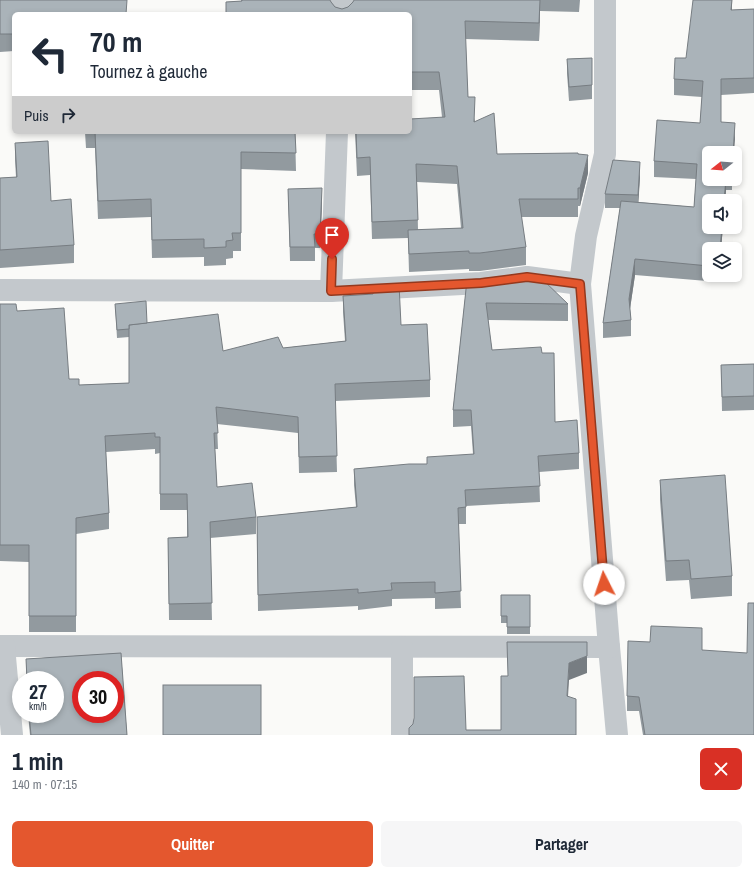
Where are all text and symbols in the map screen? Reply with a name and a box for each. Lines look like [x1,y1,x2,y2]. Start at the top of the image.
text: 70 m [90,23,142,61]
icon: left [24,28,76,80]
text: Tournez à gauche [90,59,207,84]
icon: right [57,104,79,126]
text: Puis [24,105,49,126]
north arrow [702,146,742,186]
map controls [702,146,742,282]
button: sound [702,194,742,234]
pin [315,218,349,259]
icon: arrive [321,224,343,246]
button: layers [702,242,742,282]
position arrow [583,563,625,605]
speed limit sign: 30 [72,671,124,723]
text: 27 [29,678,47,705]
text: km/h [29,700,47,713]
text: 1 min [12,745,63,777]
button: close [700,748,742,790]
text: 140 m · 07:15 [12,776,77,793]
button: Quitter [12,821,373,867]
button: Partager [381,821,742,867]

